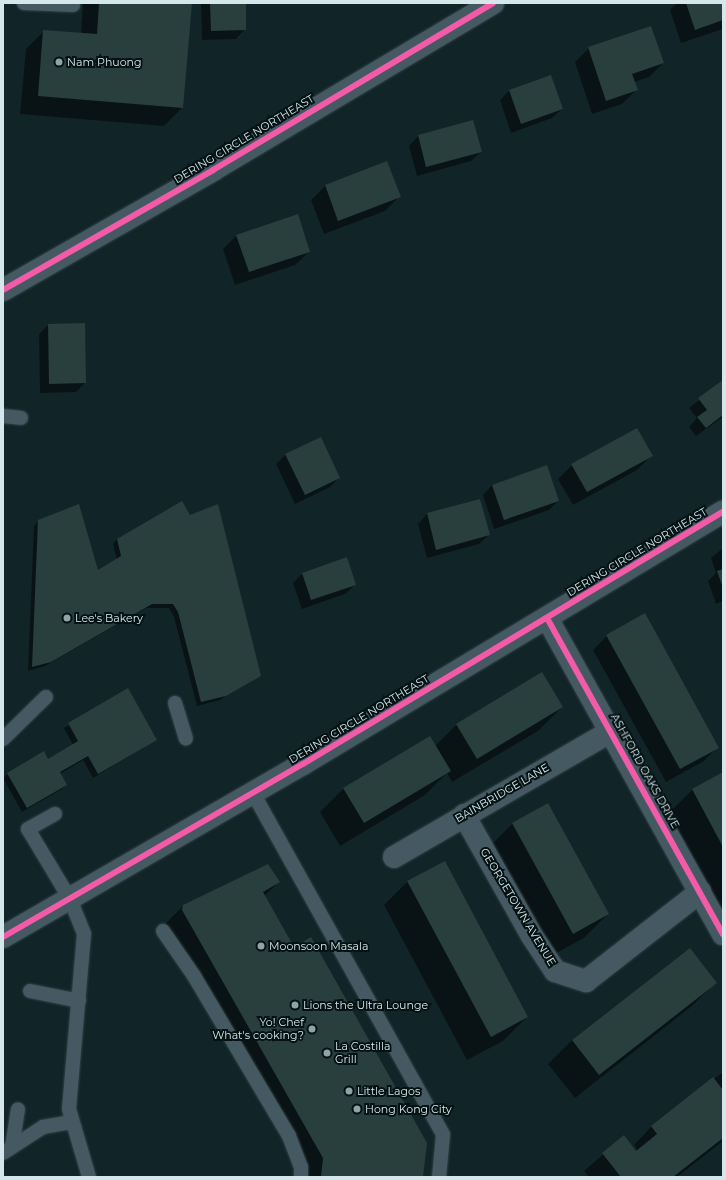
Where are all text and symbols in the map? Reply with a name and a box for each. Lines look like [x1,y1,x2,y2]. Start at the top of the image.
place label: Nam Phuong [67,55,142,69]
marker: Nam Phuong [54,57,64,67]
street label: DERING CIRCLE NORTHEAST [172,92,316,186]
street label: DERING CIRCLE NORTHEAST [565,505,709,599]
place label: Lee's Bakery [75,611,143,625]
marker: Lee's Bakery [62,613,72,623]
street label: DERING CIRCLE NORTHEAST [287,672,431,766]
street label: ASHFORD OAKS DRIVE [608,711,682,831]
street label: BAINBRIDGE LANE [453,761,551,825]
street label: GEORGETOWN AVENUE [477,846,559,968]
place label: Moonsoon Masala [269,939,369,953]
marker: Moonsoon Masala [256,941,266,951]
place label: Lions the Ultra Lounge [303,998,428,1012]
marker: Lions the Ultra Lounge [290,1000,300,1010]
place label: Yo! Chef What's cooking? [212,1016,304,1042]
marker: Yo! Chef What's cooking? [307,1024,317,1034]
place label: La Costilla Grill [335,1040,390,1066]
marker: La Costilla Grill [322,1048,332,1058]
place label: Little Lagos [357,1084,420,1098]
marker: Little Lagos [344,1086,354,1096]
place label: Hong Kong City [365,1102,452,1116]
marker: Hong Kong City [352,1104,362,1114]

